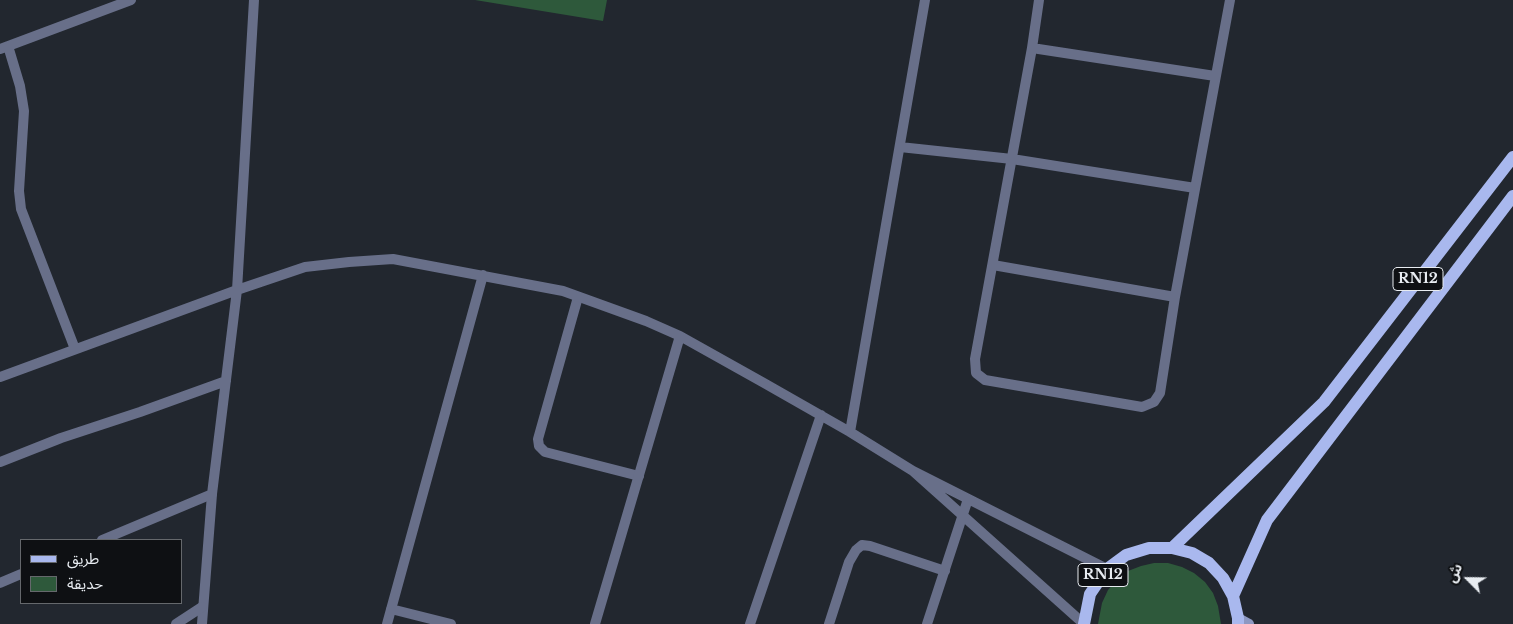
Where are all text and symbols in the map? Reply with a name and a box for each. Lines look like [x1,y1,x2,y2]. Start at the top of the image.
road number: RN12 [1393,268,1443,290]
legend [20,539,182,604]
text: طريق [67,549,99,568]
north arrow [1443,554,1493,604]
text: ش [1442,561,1466,585]
road number: RN12 [1078,564,1128,586]
text: حديقة [67,574,103,593]

